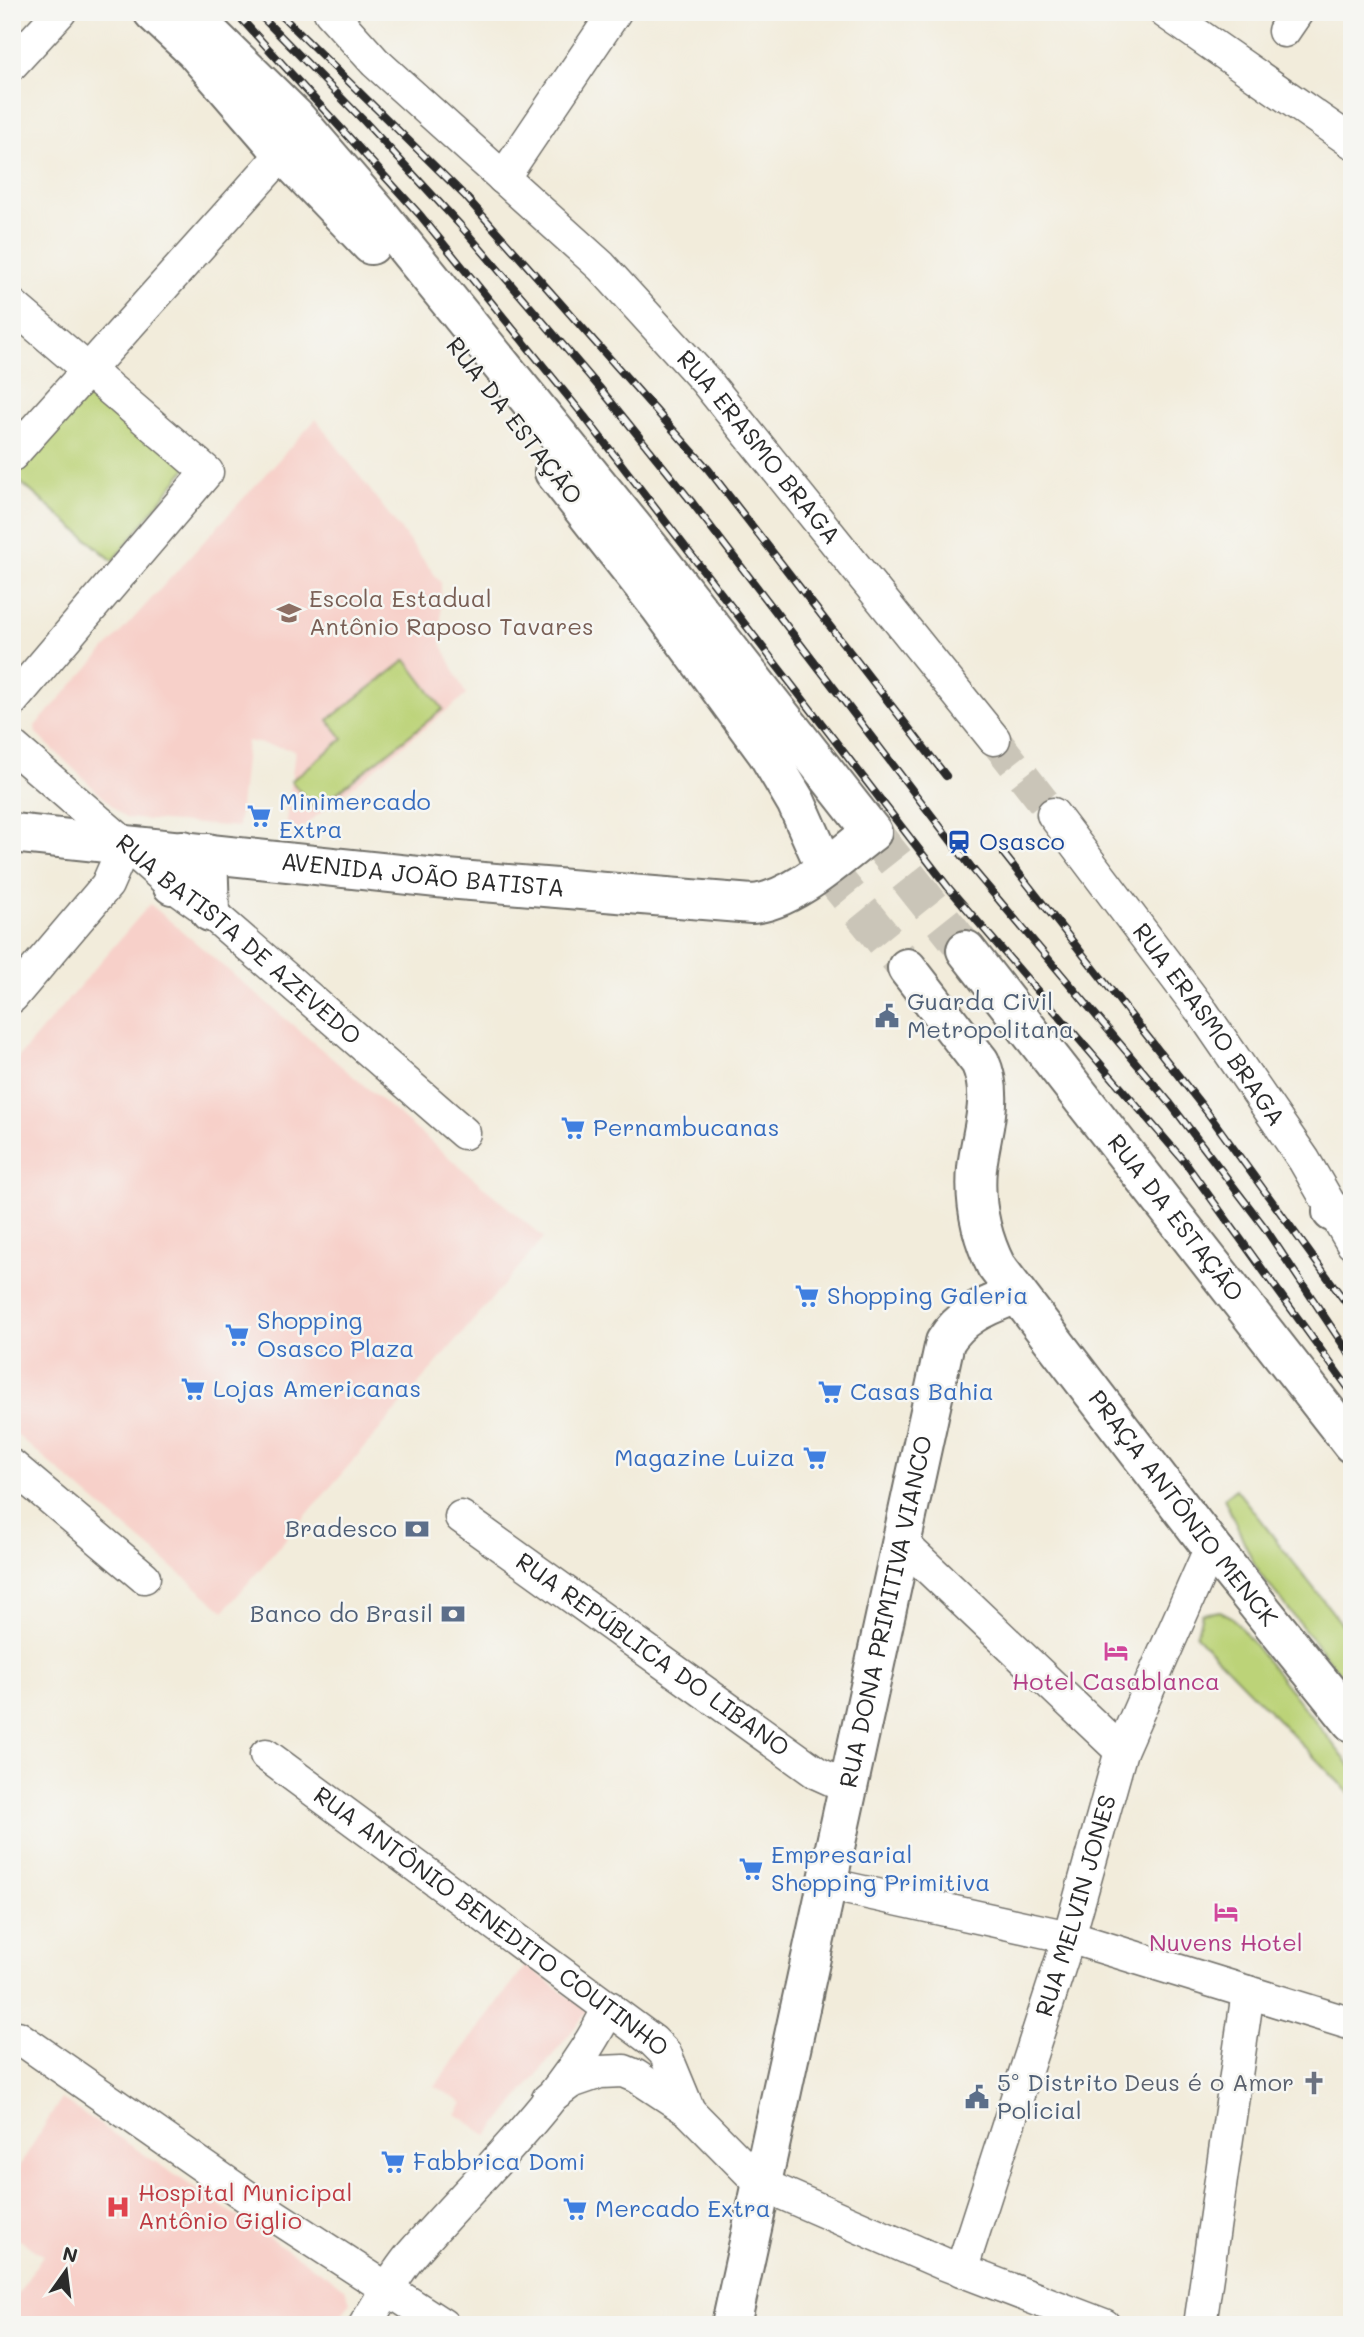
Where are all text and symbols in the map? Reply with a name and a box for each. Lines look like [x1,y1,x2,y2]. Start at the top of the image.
street label: RUA DA ESTAÇÃO [440,330,590,510]
street label: RUA ERASMO BRAGA [671,343,848,550]
place label: Escola Estadual Antônio Raposo Tavares [309,582,594,641]
school or university icon: Escola Estadual Antônio Raposo Tavares [275,599,303,627]
place label: Minimercado Extra [279,785,431,844]
supermarket icon: Minimercado Extra [245,802,273,830]
place label: Osasco [979,825,1065,856]
street label: RUA BATISTA DE AZEVEDO [110,826,368,1051]
station icon: Osasco [945,828,973,856]
street label: AVENIDA JOÃO BATISTA [280,845,566,903]
street label: RUA ERASMO BRAGA [1127,916,1293,1131]
place label: Guarda Civil Metropolitana [907,985,1074,1044]
public building icon: Guarda Civil Metropolitana [873,1002,901,1030]
place label: Pernambucanas [593,1111,779,1142]
supermarket icon: Pernambucanas [559,1114,587,1142]
street label: RUA DA ESTAÇÃO [1102,1127,1252,1307]
place label: Shopping Galeria [827,1279,1028,1310]
supermarket icon: Shopping Galeria [793,1282,821,1310]
place label: Shopping Osasco Plaza [257,1304,414,1363]
supermarket icon: Shopping Osasco Plaza [223,1321,251,1349]
place label: Lojas Americanas [213,1372,421,1403]
supermarket icon: Lojas Americanas [179,1375,207,1403]
place label: Casas Bahia [850,1375,994,1406]
supermarket icon: Casas Bahia [816,1378,844,1406]
street label: PRAÇA ANTÔNIO MENCK [1083,1383,1286,1632]
street label: RUA DONA PRIMITIVA VIANCO [831,1432,938,1791]
place label: Magazine Luiza [614,1441,795,1472]
supermarket icon: Magazine Luiza [801,1444,829,1472]
place label: Bradesco [285,1512,397,1543]
bank icon: Bradesco [403,1515,431,1543]
street label: RUA REPÚBLICA DO LIBANO [511,1545,796,1762]
place label: Banco do Brasil [250,1597,433,1628]
bank icon: Banco do Brasil [439,1600,467,1628]
hotel icon: Hotel Casablanca [1102,1637,1130,1665]
place label: Hotel Casablanca [1012,1665,1220,1696]
street label: RUA ANTÔNIO BENEDITO COUTINHO [308,1779,676,2062]
street label: RUA MELVIN JONES [1027,1791,1122,2020]
place label: Empresarial Shopping Primitiva [771,1838,990,1897]
supermarket icon: Empresarial Shopping Primitiva [737,1855,765,1883]
hotel icon: Nuvens Hotel [1212,1898,1240,1926]
place label: Nuvens Hotel [1149,1926,1303,1957]
place label: 5º Distrito Policial [997,2066,1117,2125]
place label: Deus é o Amor [1124,2066,1294,2097]
church icon: Deus é o Amor [1300,2069,1328,2097]
public building icon: 5º Distrito Policial [963,2083,991,2111]
place label: Fabbrica Domi [413,2145,585,2176]
supermarket icon: Fabbrica Domi [379,2148,407,2176]
place label: Hospital Municipal Antônio Giglio [138,2176,353,2235]
place label: Mercado Extra [595,2192,771,2223]
hospital icon: Hospital Municipal Antônio Giglio [104,2193,132,2221]
supermarket icon: Mercado Extra [561,2195,589,2223]
north arrow [32,2236,102,2306]
text: N [60,2240,80,2268]

